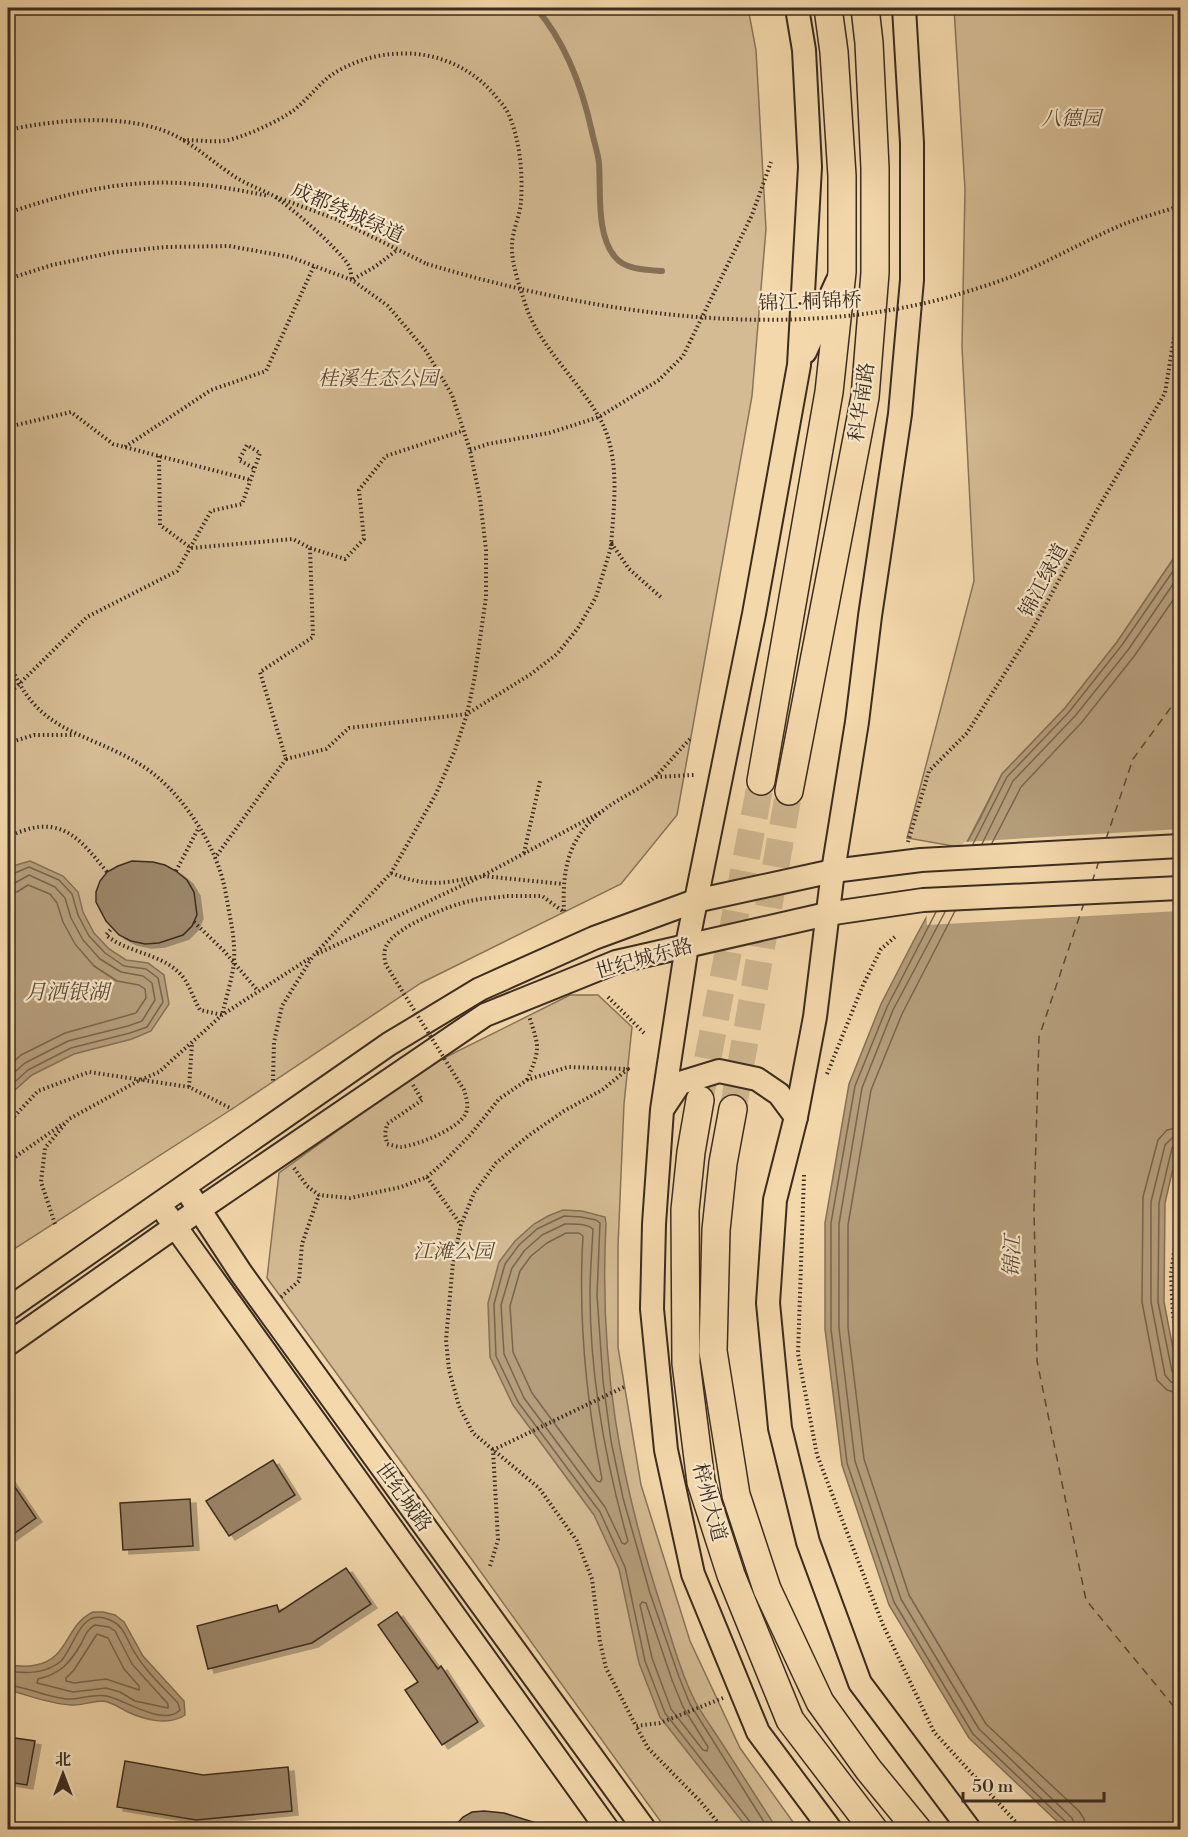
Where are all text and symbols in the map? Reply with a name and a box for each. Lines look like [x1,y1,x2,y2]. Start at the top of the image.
park label: 八德园 [1041,107,1104,132]
street label: 成都绕城绿道 [287,178,407,249]
street label: 锦江·桐锦桥 [758,288,862,317]
street label: 科华南路 [845,361,880,444]
park label: 桂溪生态公园 [318,367,441,392]
street label: 锦江绿道 [1015,540,1074,622]
street label: 世纪城东路 [593,934,696,985]
water label: 月洒银湖 [25,980,113,1006]
water label: 锦江 [999,1232,1027,1277]
park label: 江滩公园 [413,1240,496,1265]
street label: 世纪城路 [369,1458,436,1538]
street label: 梓州大道 [686,1461,731,1544]
north arrow [33,1744,93,1804]
text: 北 [55,1750,71,1770]
scale bar [963,1765,1104,1803]
text: 50 m [972,1775,1014,1798]

